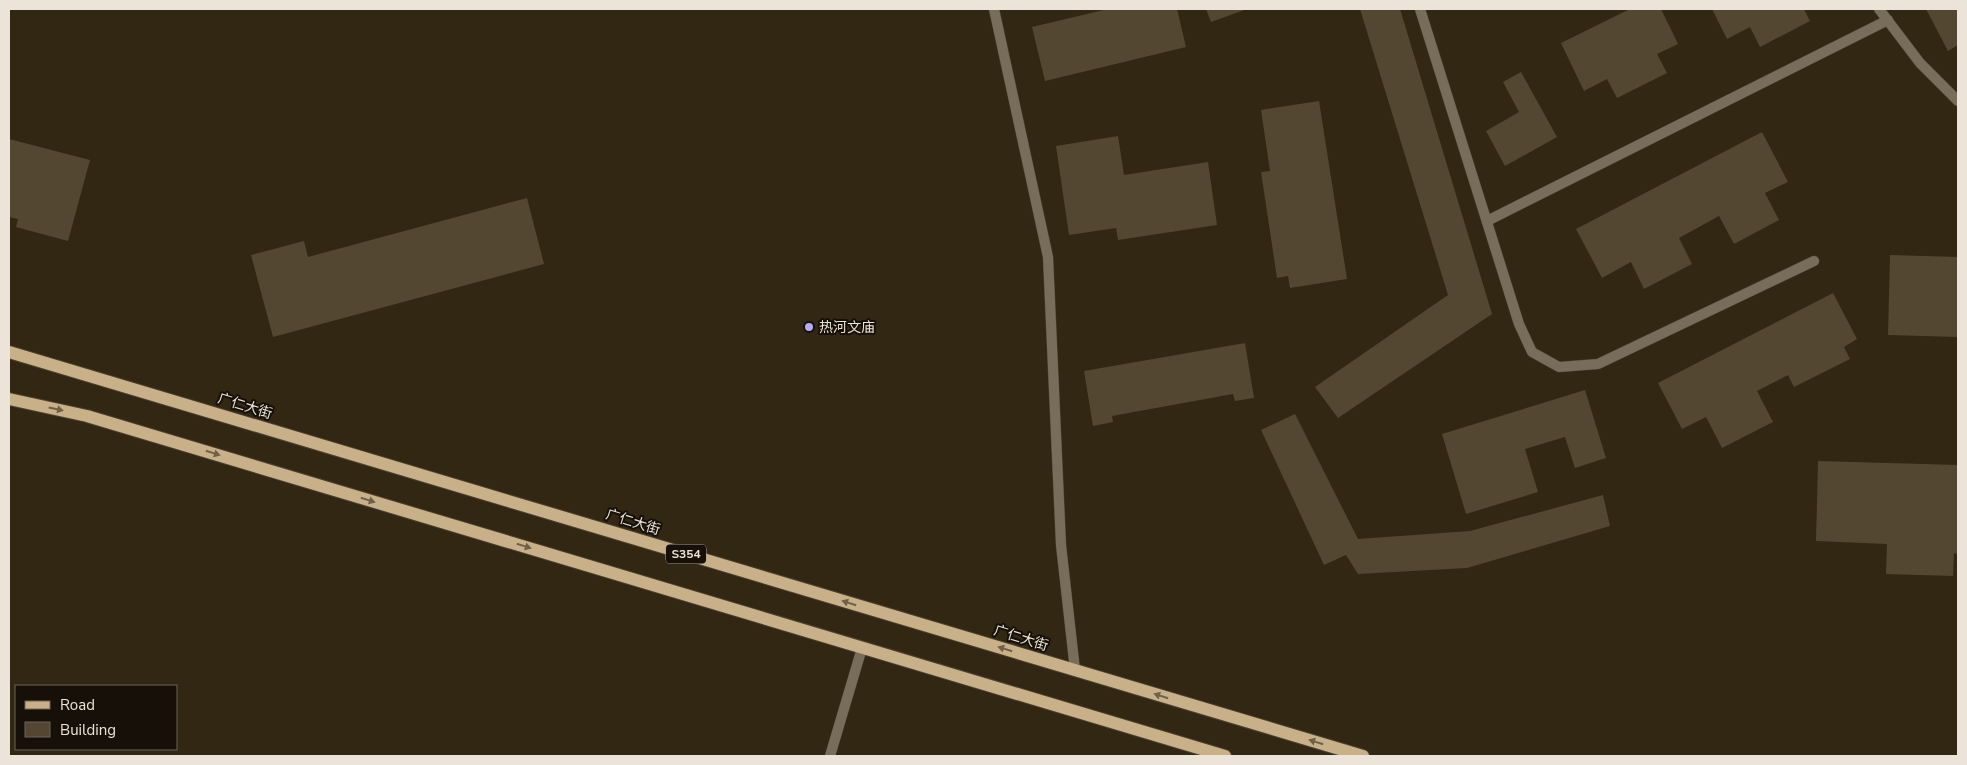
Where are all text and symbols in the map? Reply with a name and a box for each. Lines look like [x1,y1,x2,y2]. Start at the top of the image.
place label: 热河文庙 [819,318,875,337]
marker: 热河文庙 [803,321,815,333]
street label: 广仁大街 [215,389,275,423]
one-way arrow [49,405,64,413]
one-way arrow [205,450,220,458]
one-way arrow [361,496,376,504]
street label: 广仁大街 [603,505,663,539]
one-way arrow [517,543,532,551]
road number: S354 [666,544,706,564]
one-way arrow [842,598,857,606]
street label: 广仁大街 [991,621,1051,655]
one-way arrow [997,645,1012,653]
legend [15,685,178,750]
one-way arrow [1153,691,1168,699]
text: Road [60,695,95,715]
text: Building [60,720,116,740]
one-way arrow [1309,738,1324,746]

